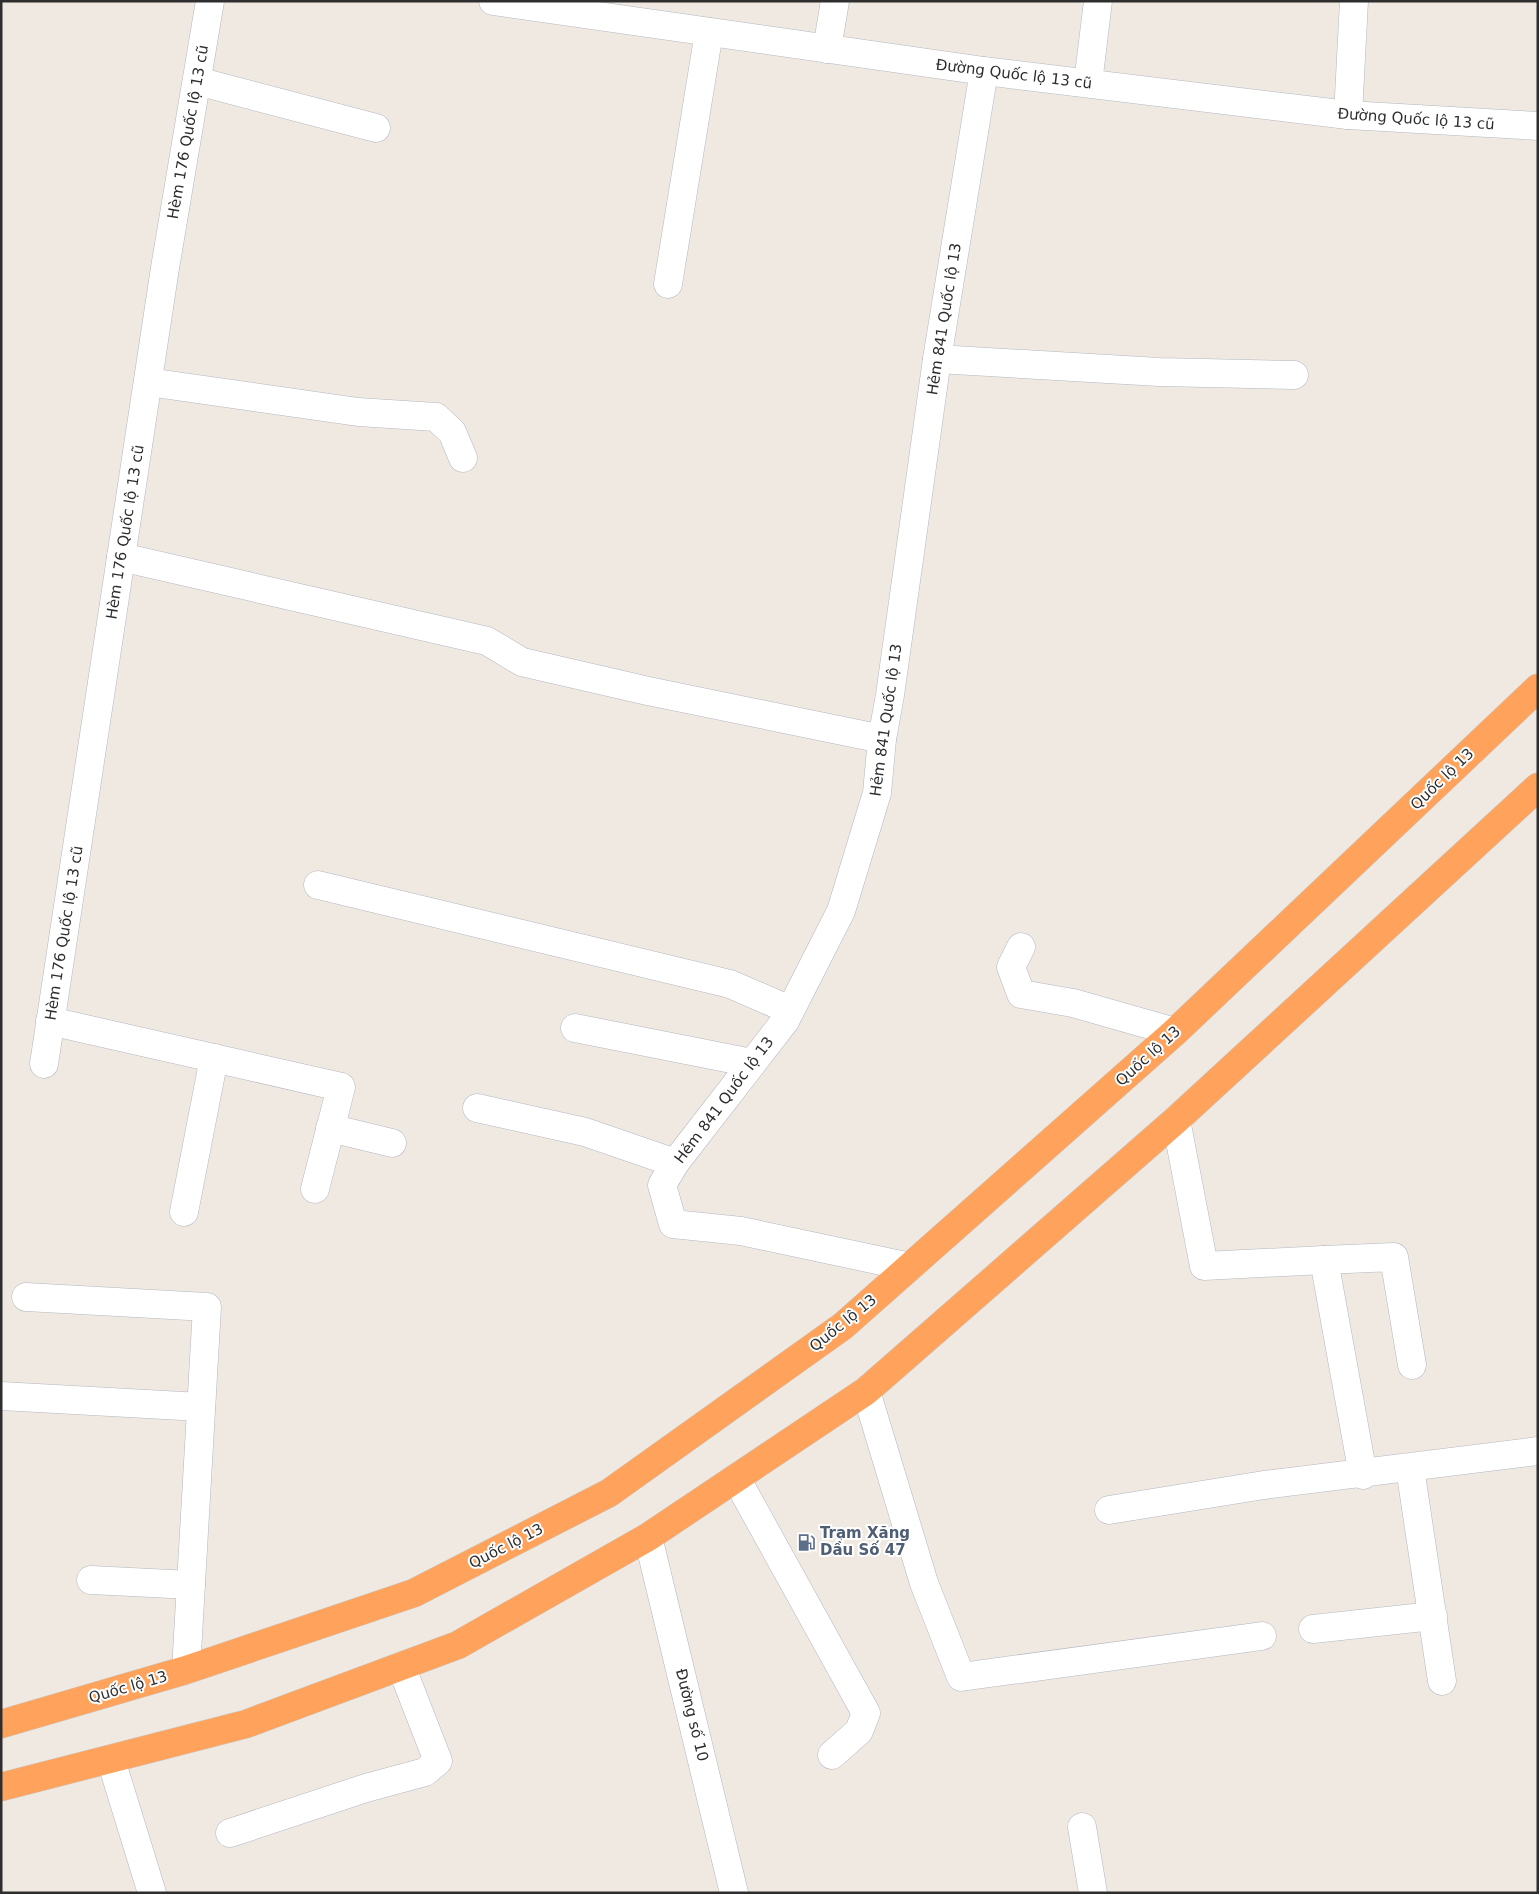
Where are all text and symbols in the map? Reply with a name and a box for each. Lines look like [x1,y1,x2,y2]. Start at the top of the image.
street label: Hèm 176 Quốc lộ 13 cũ [164,44,212,220]
street label: Đường Quốc lộ 13 cũ [935,55,1093,93]
street label: Đường Quốc lộ 13 cũ [1337,105,1495,133]
street label: Hẻm 841 Quốc lộ 13 [923,242,965,396]
street label: Hèm 176 Quốc lộ 13 cũ [102,443,148,621]
street label: Hẻm 841 Quốc lộ 13 [866,642,906,798]
street label: Quốc lộ 13 [1407,744,1477,814]
street label: Hèm 176 Quốc lộ 13 cũ [41,844,87,1022]
street label: Quốc lộ 13 [1112,1022,1184,1090]
street label: Hẻm 841 Quốc lộ 13 [670,1033,778,1167]
street label: Quốc lộ 13 [806,1291,880,1355]
street label: Quốc lộ 13 [466,1520,546,1572]
place label: Trạm Xăng Dầu Số 47 [820,1524,910,1559]
fuel station icon: Trạm Xăng Dầu Số 47 [796,1532,816,1552]
street label: Quốc lộ 13 [87,1667,169,1707]
street label: Đường số 10 [672,1667,712,1763]

